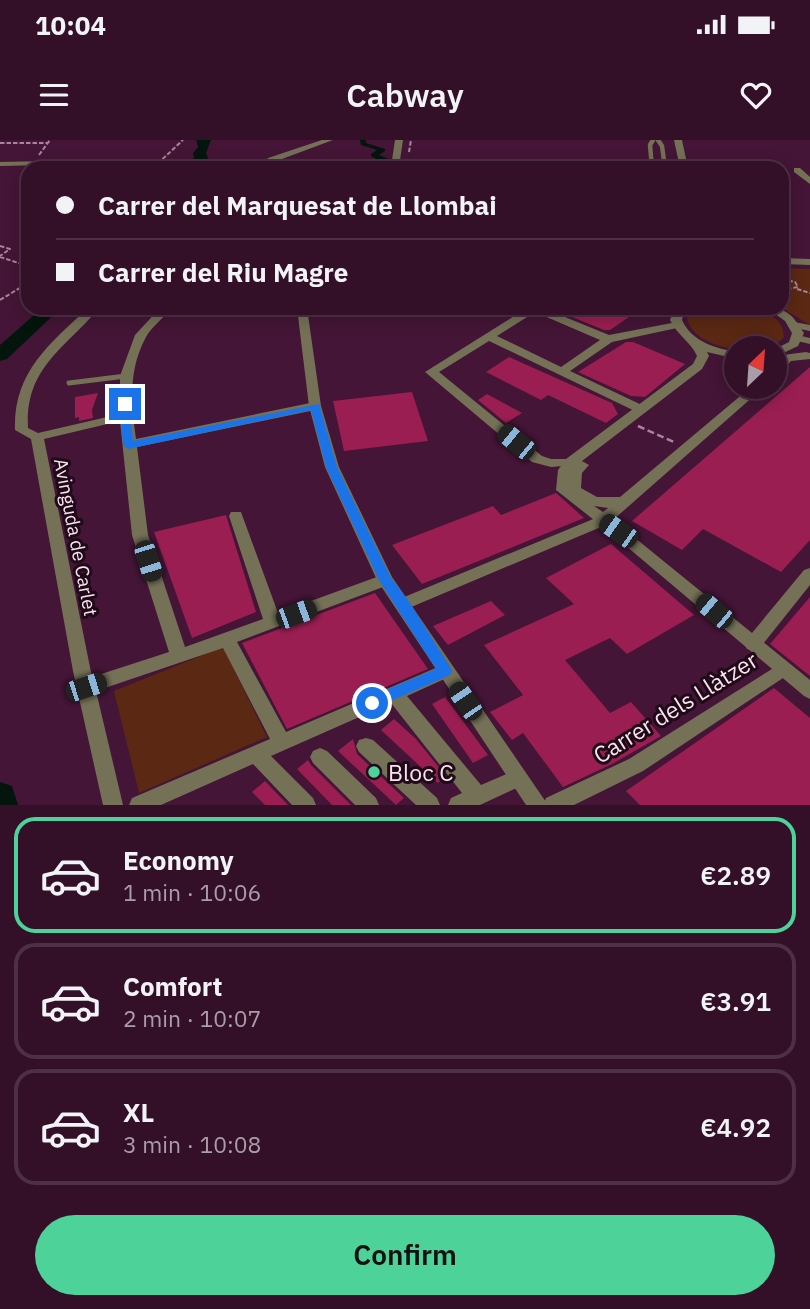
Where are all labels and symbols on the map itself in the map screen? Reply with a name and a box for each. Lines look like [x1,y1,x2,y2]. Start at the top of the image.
north arrow [724,336,788,399]
route end [109,388,141,420]
car [494,421,539,463]
street label: Avinguda de Carlet [49,456,103,618]
car [595,510,642,552]
car [132,538,165,584]
car [692,589,737,633]
car [273,597,320,631]
street label: Carrer dels Llàtzer [587,644,763,770]
car [63,671,110,703]
car [445,678,486,724]
route start [356,687,388,719]
place label: Bloc C [388,757,453,787]
marker: Bloc C [366,764,382,780]

